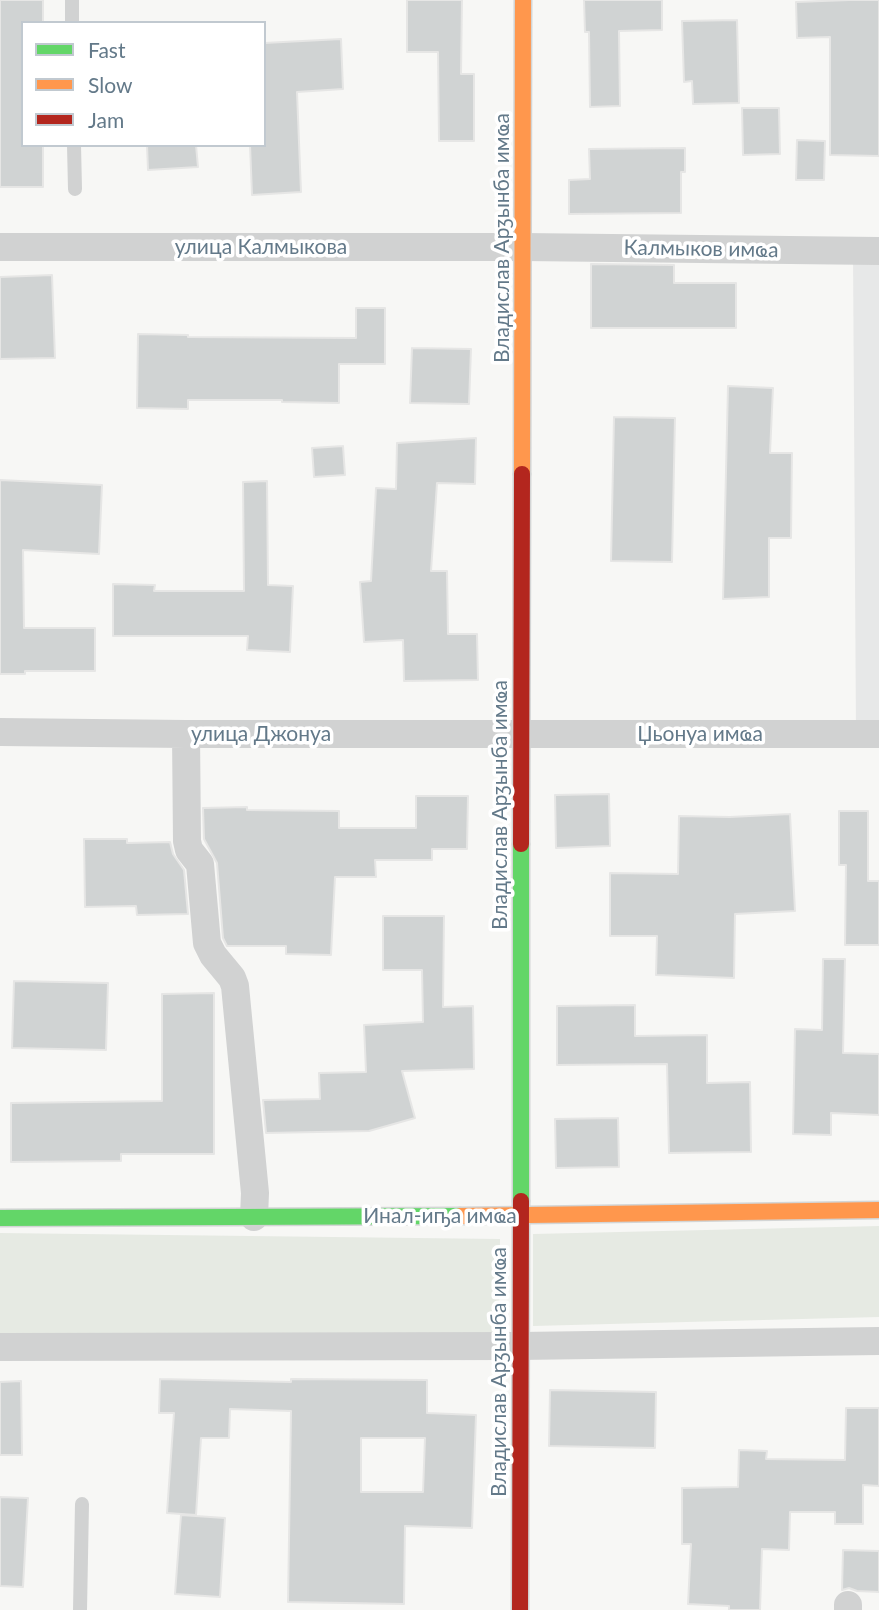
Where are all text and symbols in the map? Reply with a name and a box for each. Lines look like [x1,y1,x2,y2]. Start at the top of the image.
legend [21,21,266,147]
text: Fast [88,37,125,62]
text: Slow [88,72,132,97]
text: Jam [88,107,124,132]
street label: Владислав Арӡынба имҩа [489,113,515,363]
street label: улица Калмыкова [175,234,347,260]
street label: Калмыков имҩа [623,235,779,263]
street label: Владислав Арӡынба имҩа [487,680,513,930]
street label: улица Джонуа [191,721,331,747]
street label: Џьонуа имҩа [637,721,763,747]
street label: Инал-иҧа имҩа [363,1203,517,1229]
street label: Владислав Арӡынба имҩа [486,1247,512,1497]

